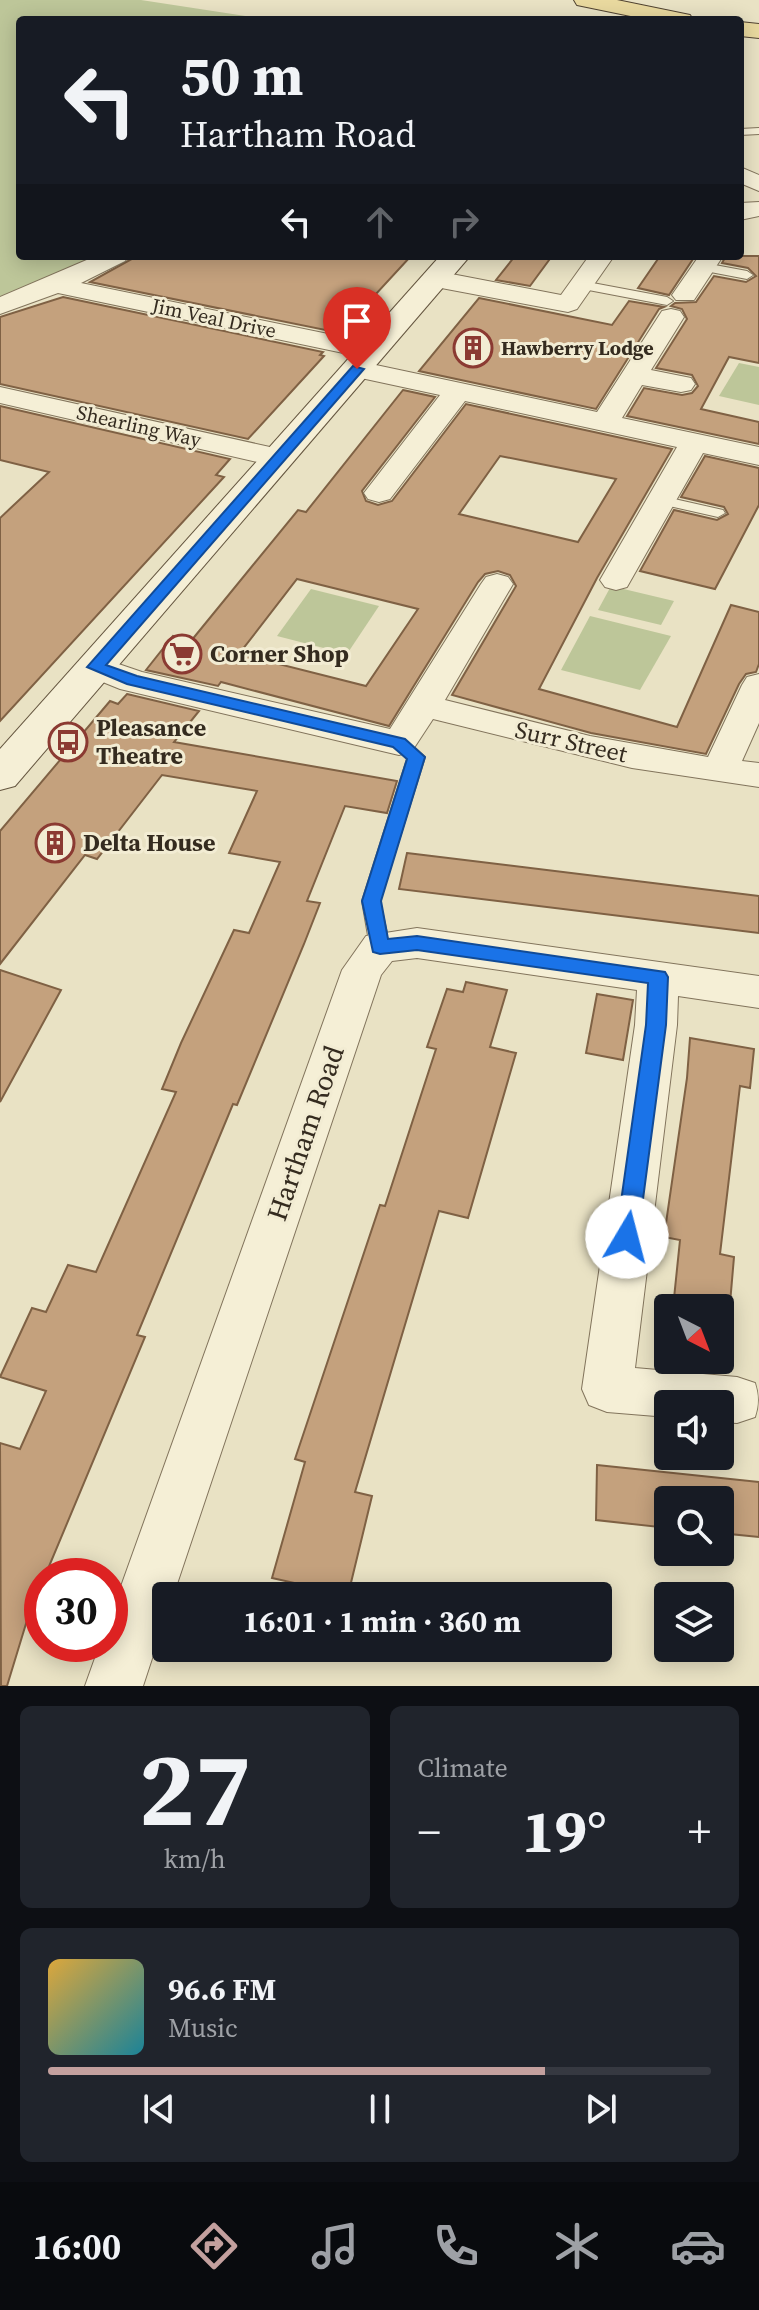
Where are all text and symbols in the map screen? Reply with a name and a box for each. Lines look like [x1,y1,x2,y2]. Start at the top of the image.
text: 50 m [180,37,303,114]
icon: left [48,48,152,152]
text: Hartham Road [180,110,416,159]
icon: left [274,200,318,244]
icon: ahead [358,200,402,244]
icon: right [442,200,486,244]
pin [323,287,391,369]
street label: Jim Veal Drive [148,291,279,345]
icon: arrive [335,299,379,343]
building icon: Hawberry Lodge [452,327,494,369]
place label: Hawberry Lodge [501,334,654,362]
street label: Shearling Way [74,398,205,454]
supermarket icon: Corner Shop [161,633,203,675]
place label: Corner Shop [210,637,349,670]
place label: Pleasance Theatre [96,711,206,772]
street label: Surr Street [512,713,631,770]
bus stop icon: Pleasance Theatre [47,721,89,763]
building icon: Delta House [34,822,76,864]
place label: Delta House [83,826,216,859]
street label: Hartham Road [257,1040,353,1226]
position arrow [585,1195,669,1279]
north arrow [654,1294,734,1374]
map controls [654,1294,734,1662]
button: sound [654,1390,734,1470]
button: search [654,1486,734,1566]
speed limit sign: 30 [24,1558,128,1662]
button: layers [654,1582,734,1662]
text: 16:01 · 1 min · 360 m [243,1601,521,1642]
text: 27 [138,1717,251,1860]
text: Climate [418,1750,508,1786]
text: 19° [522,1790,607,1872]
text: − [418,1801,441,1862]
text: + [688,1801,711,1862]
text: km/h [164,1841,226,1877]
text: 96.6 FM [168,1969,276,2010]
text: Music [168,2010,238,2046]
icon: previous [137,2087,181,2131]
icon: pause [358,2087,402,2131]
icon: next [579,2087,623,2131]
icon: directions [186,2218,242,2274]
icon: music [307,2218,363,2274]
icon: phone [428,2218,484,2274]
icon: climate [549,2218,605,2274]
icon: car [670,2218,726,2274]
text: 16:00 [33,2222,121,2271]

